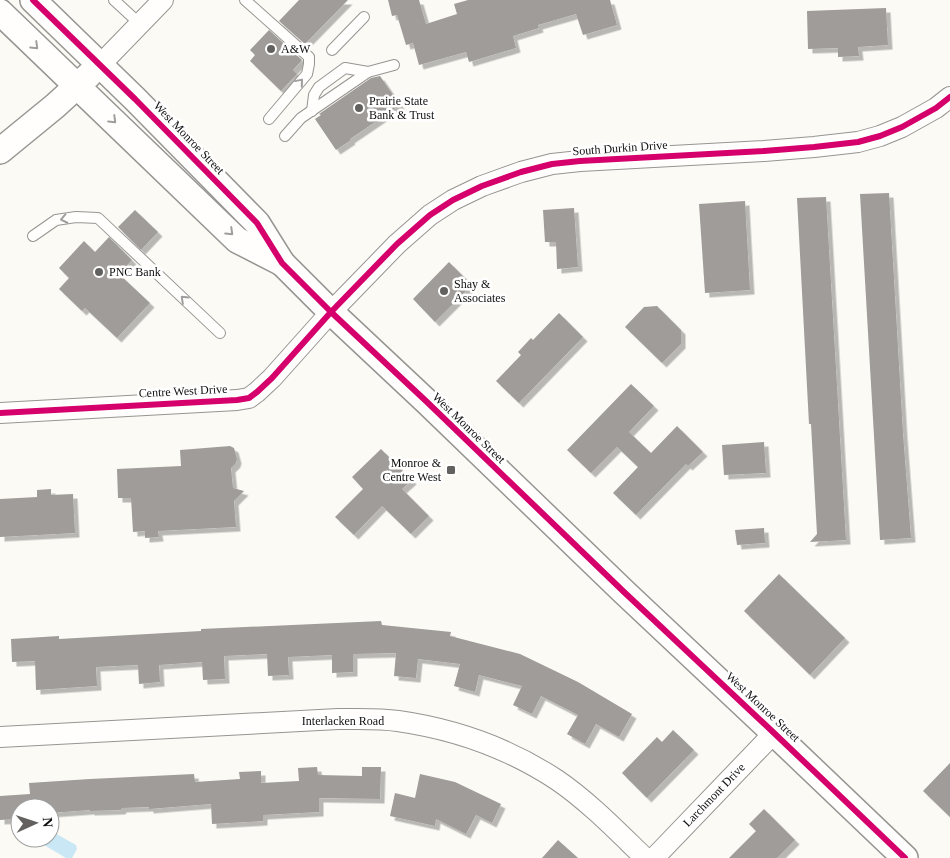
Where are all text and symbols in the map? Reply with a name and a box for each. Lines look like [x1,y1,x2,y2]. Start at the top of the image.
one-way arrow [30,40,39,49]
place label: A&W [281,42,311,56]
marker: A&W [265,43,277,55]
one-way arrow [295,79,303,88]
place label: Prairie State Bank & Trust [369,94,435,122]
street label: West Monroe Street [151,99,228,178]
marker: Prairie State Bank & Trust [353,102,365,114]
one-way arrow [107,114,116,123]
street label: South Durkin Drive [572,138,668,158]
one-way arrow [59,214,68,224]
one-way arrow [224,226,233,235]
place label: PNC Bank [109,265,161,279]
marker: PNC Bank [93,266,105,278]
place label: Shay & Associates [454,277,506,305]
marker: Shay & Associates [438,285,450,297]
one-way arrow [181,296,190,305]
street label: Centre West Drive [138,382,228,400]
street label: West Monroe Street [430,390,509,467]
place label: Monroe & Centre West [383,456,442,484]
marker: Monroe & Centre West [445,464,457,476]
street label: West Monroe Street [723,669,803,745]
street label: Interlacken Road [302,714,384,728]
street label: Larchmont Drive [680,760,748,830]
north arrow [10,798,60,848]
text: N [40,817,55,828]

